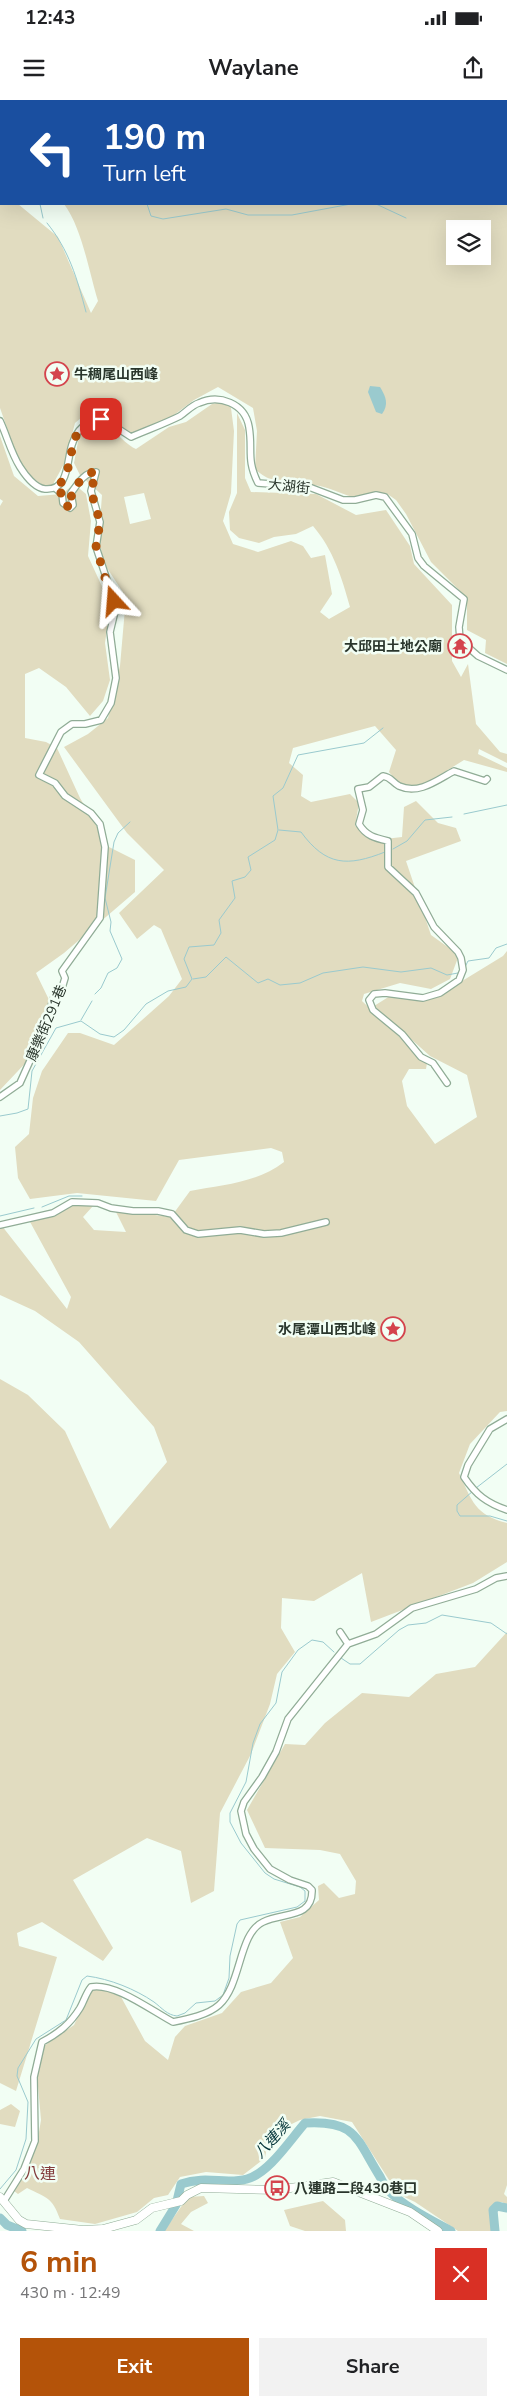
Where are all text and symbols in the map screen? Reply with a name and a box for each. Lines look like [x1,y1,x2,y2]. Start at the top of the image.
text: 12:43 [25,5,75,31]
text: Waylane [208,53,299,83]
icon: menu [20,54,48,82]
icon: share [459,54,487,82]
text: 190 m [103,114,206,161]
icon: left [20,120,85,185]
text: Turn left [103,159,186,189]
map controls [446,220,491,265]
button: layers [446,220,491,265]
place icon: 牛稠尾山西峰 [44,361,70,387]
place label: 牛稠尾山西峰 [74,365,158,384]
pin [80,398,122,440]
icon: arrive [87,405,115,433]
street label: 大湖街 [267,475,311,498]
position arrow [87,574,139,626]
temple icon: 大邱田土地公廟 [447,633,473,659]
place label: 大邱田土地公廟 [344,637,442,656]
street label: 康樂街291巷 [22,982,71,1064]
place icon: 水尾潭山西北峰 [380,1316,406,1342]
place label: 水尾潭山西北峰 [278,1320,376,1339]
water label: 八連溪 [250,2114,296,2162]
district label: 八連 [24,2163,56,2185]
bus stop icon: 八連路二段430巷口 [264,2175,290,2201]
place label: 八連路二段430巷口 [294,2179,417,2198]
text: 6 min [20,2242,98,2283]
button: close [435,2248,487,2300]
text: 430 m · 12:49 [20,2282,121,2304]
button: Exit [20,2338,249,2396]
button: Share [259,2338,487,2396]

